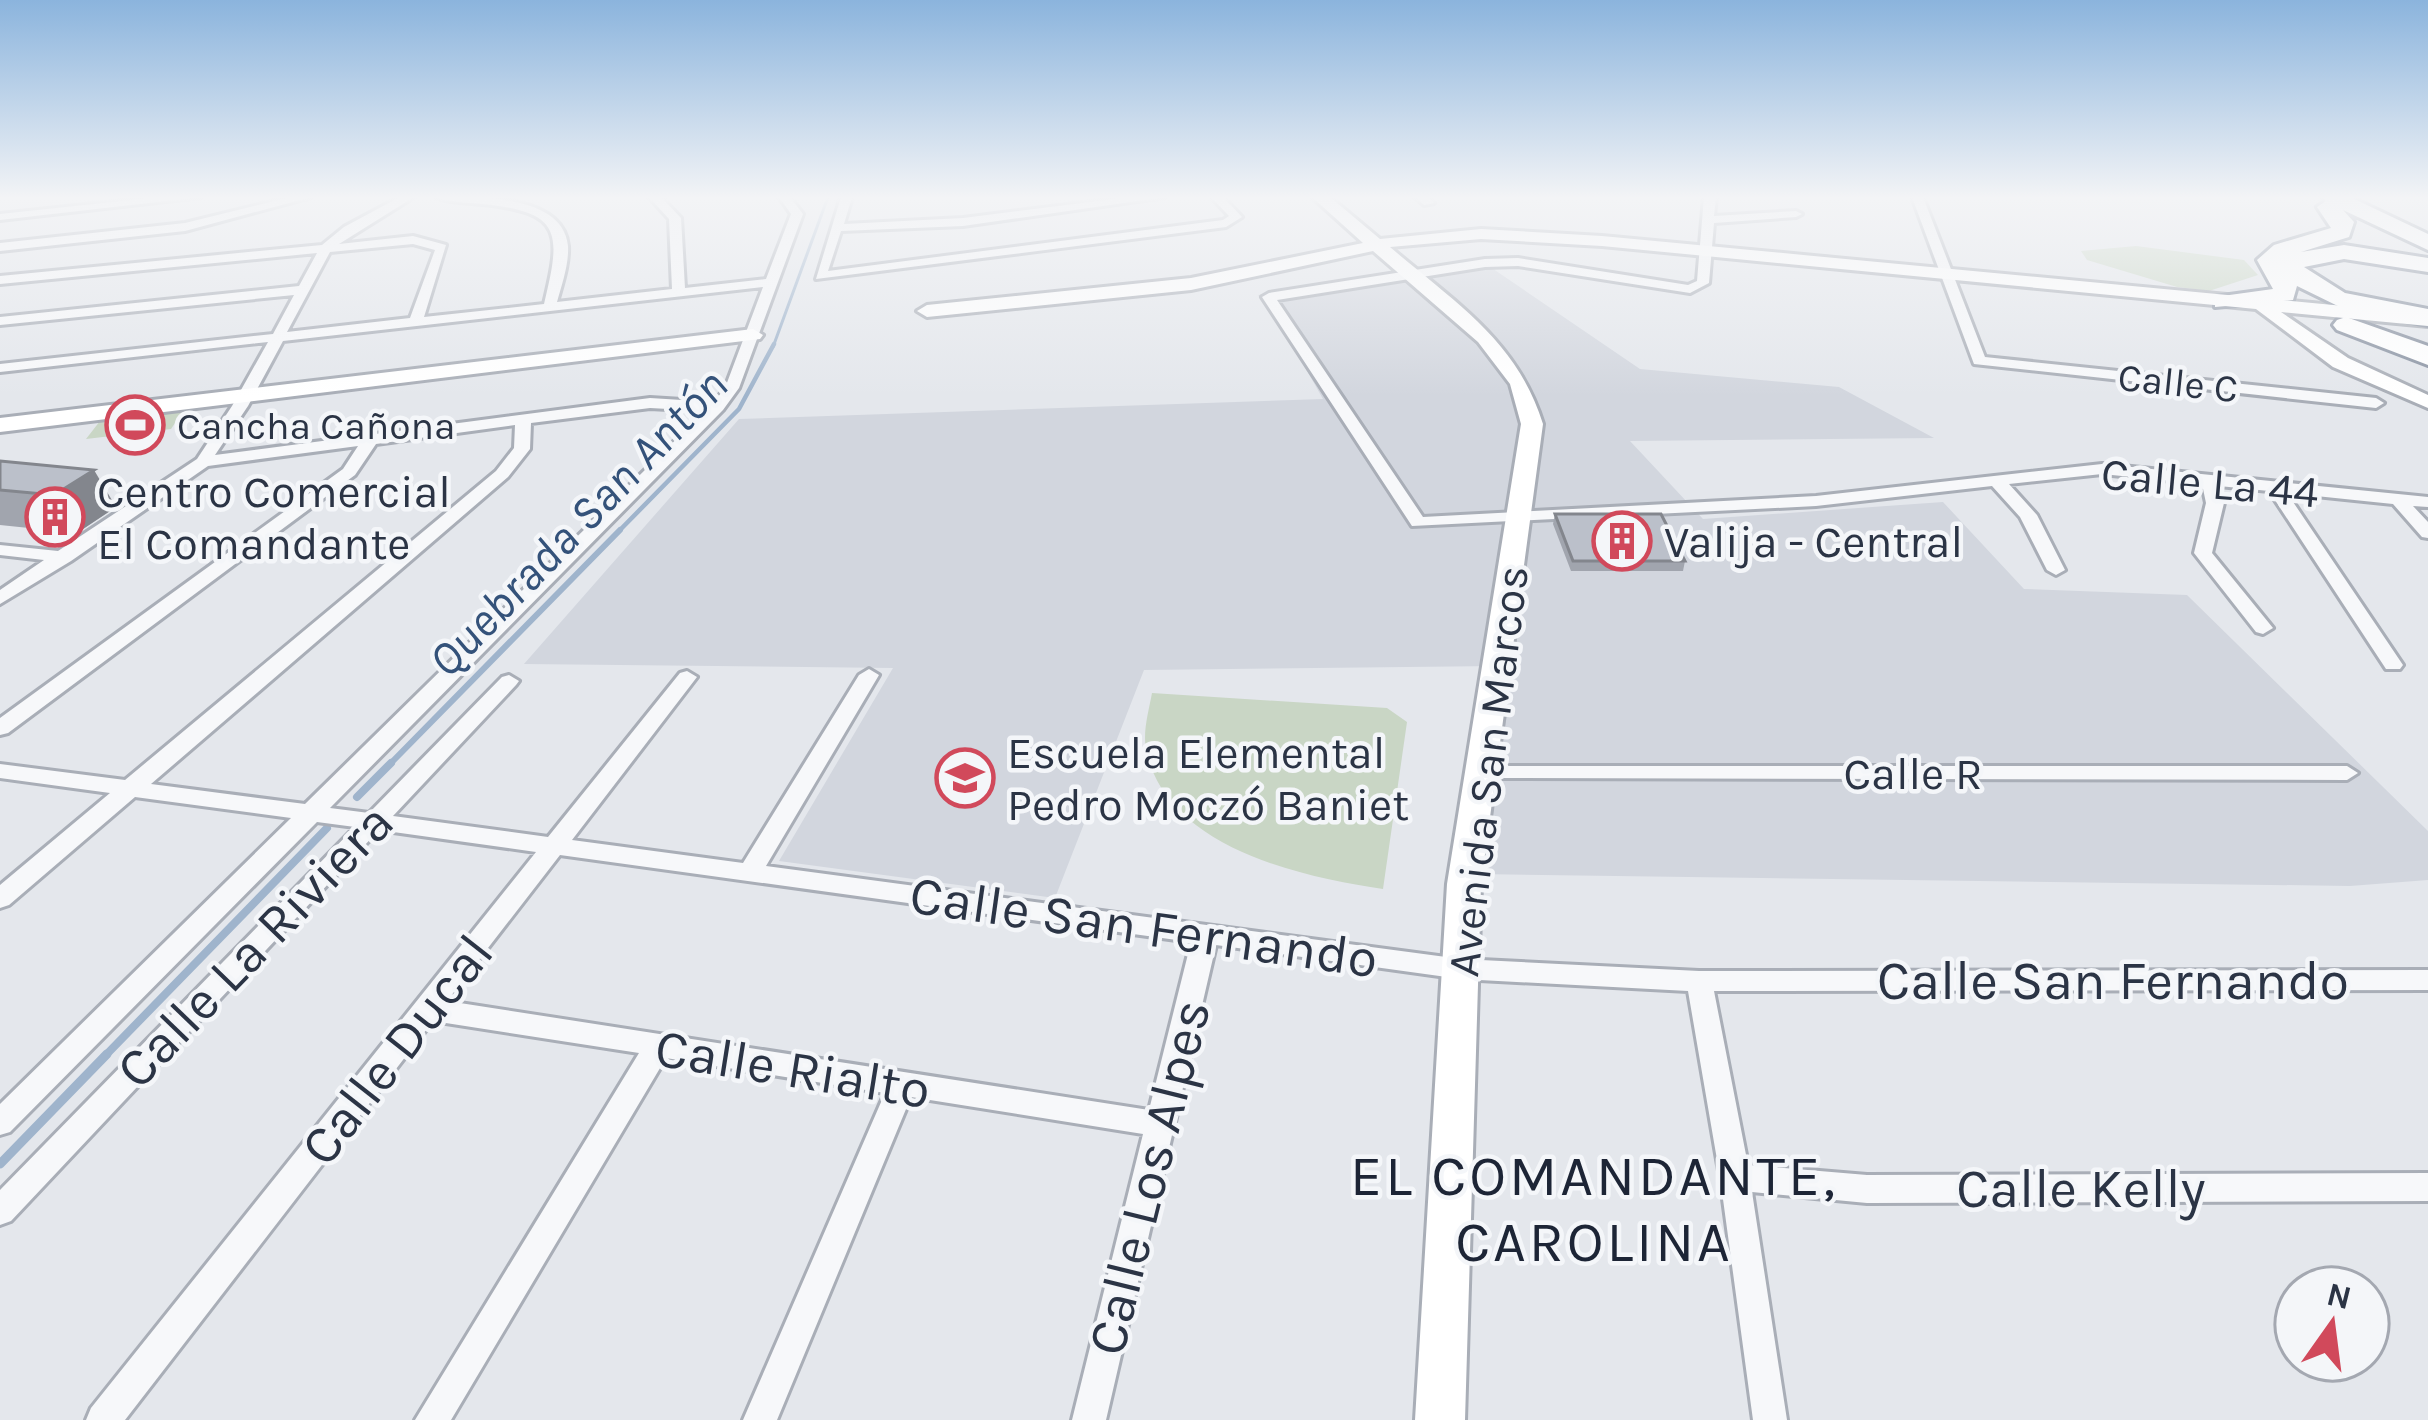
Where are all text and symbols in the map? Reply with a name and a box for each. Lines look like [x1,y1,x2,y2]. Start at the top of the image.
street label: Calle C [2116,354,2240,412]
water label: Quebrada San Antón [417,357,739,688]
sports icon: Cancha Cañona [104,394,166,456]
place label: Cancha Cañona [177,403,456,449]
street label: Calle La 44 [2099,448,2321,518]
place label: Centro Comercial El Comandante [97,466,451,570]
building icon: Centro Comercial El Comandante [24,486,86,548]
building icon: Valija - Central [1591,510,1653,572]
place label: Valija - Central [1664,516,1963,569]
street label: Avenida San Marcos [1437,563,1539,980]
place label: Escuela Elemental Pedro Moczó Baniet [1007,727,1409,831]
school or university icon: Escuela Elemental Pedro Moczó Baniet [934,747,996,809]
street label: Calle R [1844,748,1982,800]
street label: Calle La Riviera [103,790,407,1101]
street label: Calle San Fernando [906,862,1382,992]
street label: Calle Ducal [287,922,507,1178]
street label: Calle San Fernando [1877,949,2349,1013]
street label: Calle Los Alpes [1074,993,1224,1361]
street label: Calle Rialto [651,1016,935,1122]
district label: EL COMANDANTE, CAROLINA [1350,1143,1838,1275]
street label: Calle Kelly [1956,1157,2206,1221]
north arrow [2272,1264,2392,1384]
text: N [2323,1275,2355,1317]

